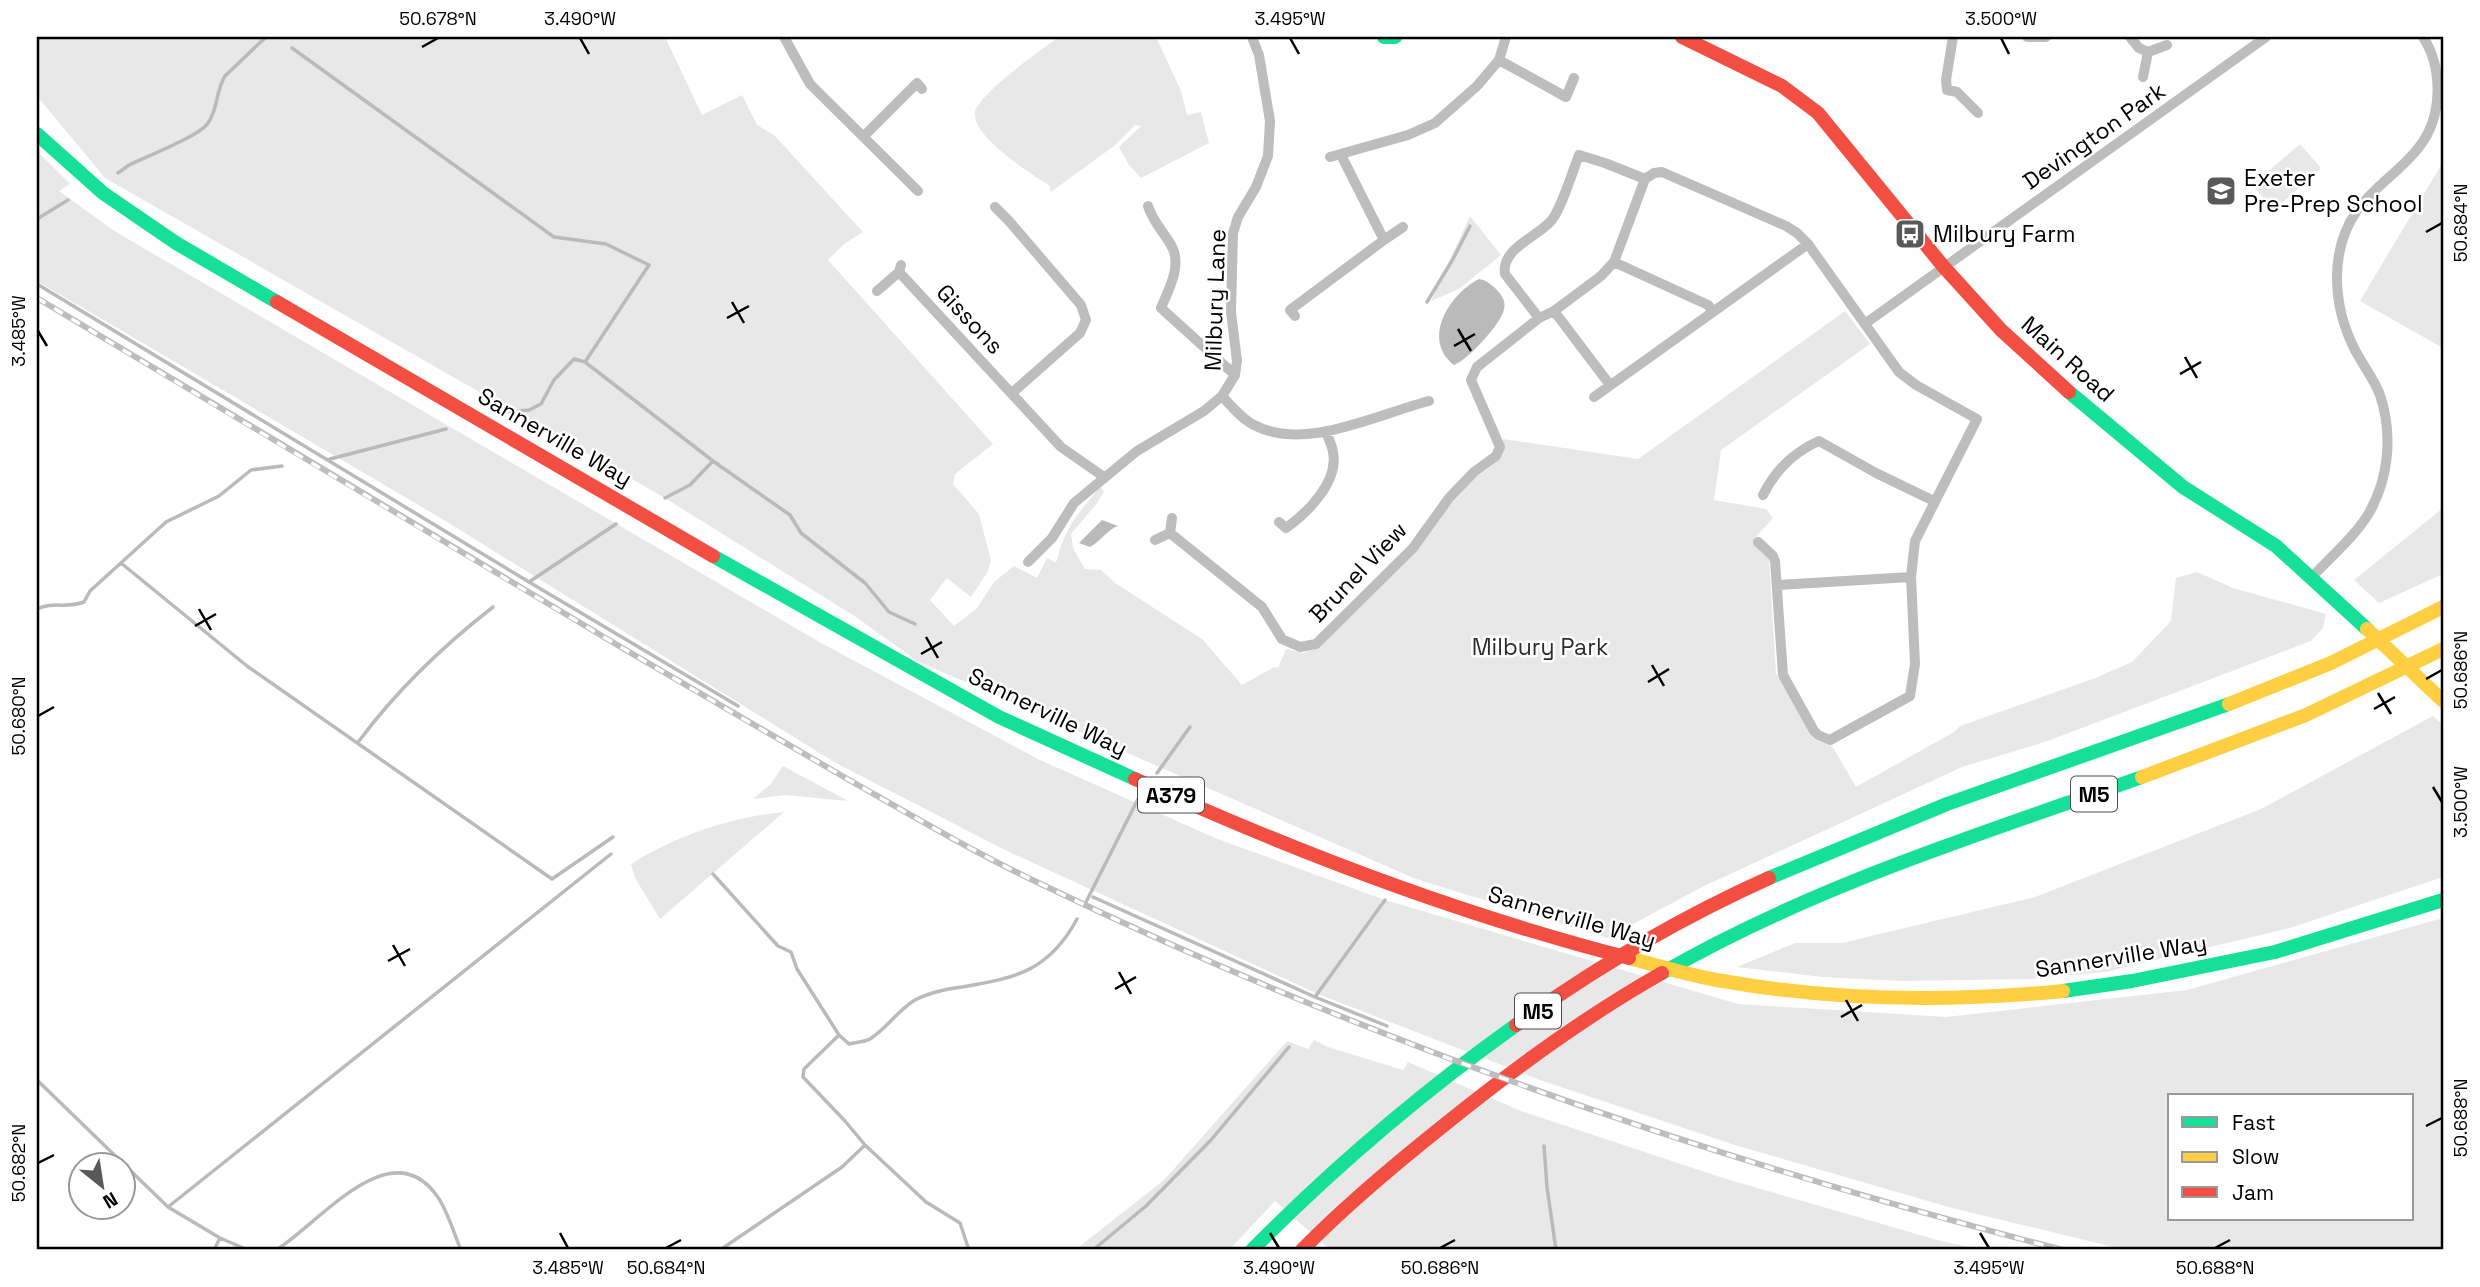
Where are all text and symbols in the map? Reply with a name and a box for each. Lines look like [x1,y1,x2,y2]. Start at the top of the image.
text: 50.678°N [399,7,477,30]
text: 3.490°W [544,7,616,30]
text: 3.495°W [1254,7,1326,30]
text: 3.500°W [1965,7,2037,30]
street label: Devington Park [2017,76,2171,196]
place label: Exeter Pre-Prep School [2244,163,2423,219]
school or university icon: Exeter Pre-Prep School [2204,174,2238,208]
text: 50.684°N [2449,184,2472,262]
bus stop icon: Milbury Farm [1893,217,1927,251]
place label: Milbury Farm [1933,219,2076,249]
street label: Milbury Lane [1198,228,1232,372]
street label: Gissons [930,278,1010,360]
text: 3.485°W [7,295,30,367]
street label: Main Road [2015,309,2121,409]
street label: Sannerville Way [472,381,638,493]
street label: Brunel View [1303,515,1413,629]
text: 50.686°N [2449,631,2472,709]
park label: Milbury Park [1472,632,1608,662]
street label: Sannerville Way [964,661,1132,763]
text: 50.680°N [7,676,30,756]
text: 3.500°W [2449,766,2472,838]
road number: M5 [2071,776,2117,812]
road number: A379 [1138,778,1204,812]
street label: Sannerville Way [1485,879,1659,955]
street label: Sannerville Way [2033,928,2209,984]
road number: M5 [1515,993,1561,1028]
text: 50.688°N [2449,1079,2472,1157]
legend [2168,1094,2414,1220]
text: Fast [2232,1109,2276,1136]
text: 50.682°N [7,1124,30,1202]
text: Slow [2232,1143,2280,1170]
north arrow [66,1150,136,1220]
text: Jam [2232,1179,2274,1206]
text: N [98,1186,122,1214]
text: 3.485°W [532,1256,604,1279]
text: 50.684°N [627,1256,705,1279]
text: 3.490°W [1243,1256,1315,1279]
text: 50.686°N [1401,1256,1479,1279]
text: 3.495°W [1953,1256,2025,1279]
text: 50.688°N [2176,1256,2254,1279]

